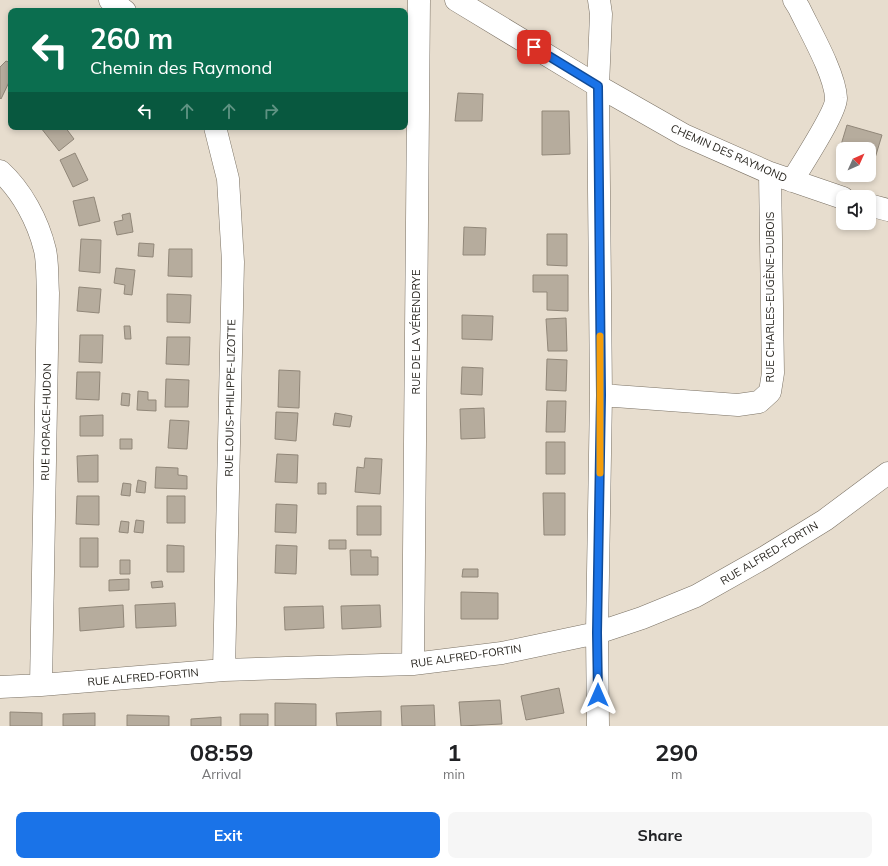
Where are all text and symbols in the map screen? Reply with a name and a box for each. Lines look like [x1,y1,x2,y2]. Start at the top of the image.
text: 260 m [90,21,173,56]
icon: left [24,24,76,76]
pin [517,30,551,64]
icon: arrive [523,36,545,58]
text: Chemin des Raymond [90,56,272,79]
icon: left [134,100,156,122]
icon: ahead [176,100,198,122]
icon: ahead [218,100,240,122]
icon: right [260,100,282,122]
street label: CHEMIN DES RAYMOND [669,121,789,185]
north arrow [836,142,876,182]
map controls [836,142,876,230]
button: sound [836,190,876,230]
street label: RUE CHARLES-EUGÈNE-DUBOIS [763,211,777,382]
street label: RUE DE LA VÉRENDRYE [409,270,423,394]
street label: RUE LOUIS-PHILIPPE-LIZOTTE [222,319,238,477]
street label: RUE HORACE-HUDON [38,363,54,481]
street label: RUE ALFRED-FORTIN [717,518,821,588]
street label: RUE ALFRED-FORTIN [410,641,522,671]
street label: RUE ALFRED-FORTIN [87,665,199,689]
position arrow [577,674,619,716]
text: 08:59 [190,737,253,767]
text: 1 [447,737,461,767]
text: 290 [655,737,698,767]
text: Arrival [202,766,241,782]
text: min [443,766,465,782]
text: m [671,766,682,782]
button: Exit [16,812,440,858]
button: Share [448,812,872,858]

